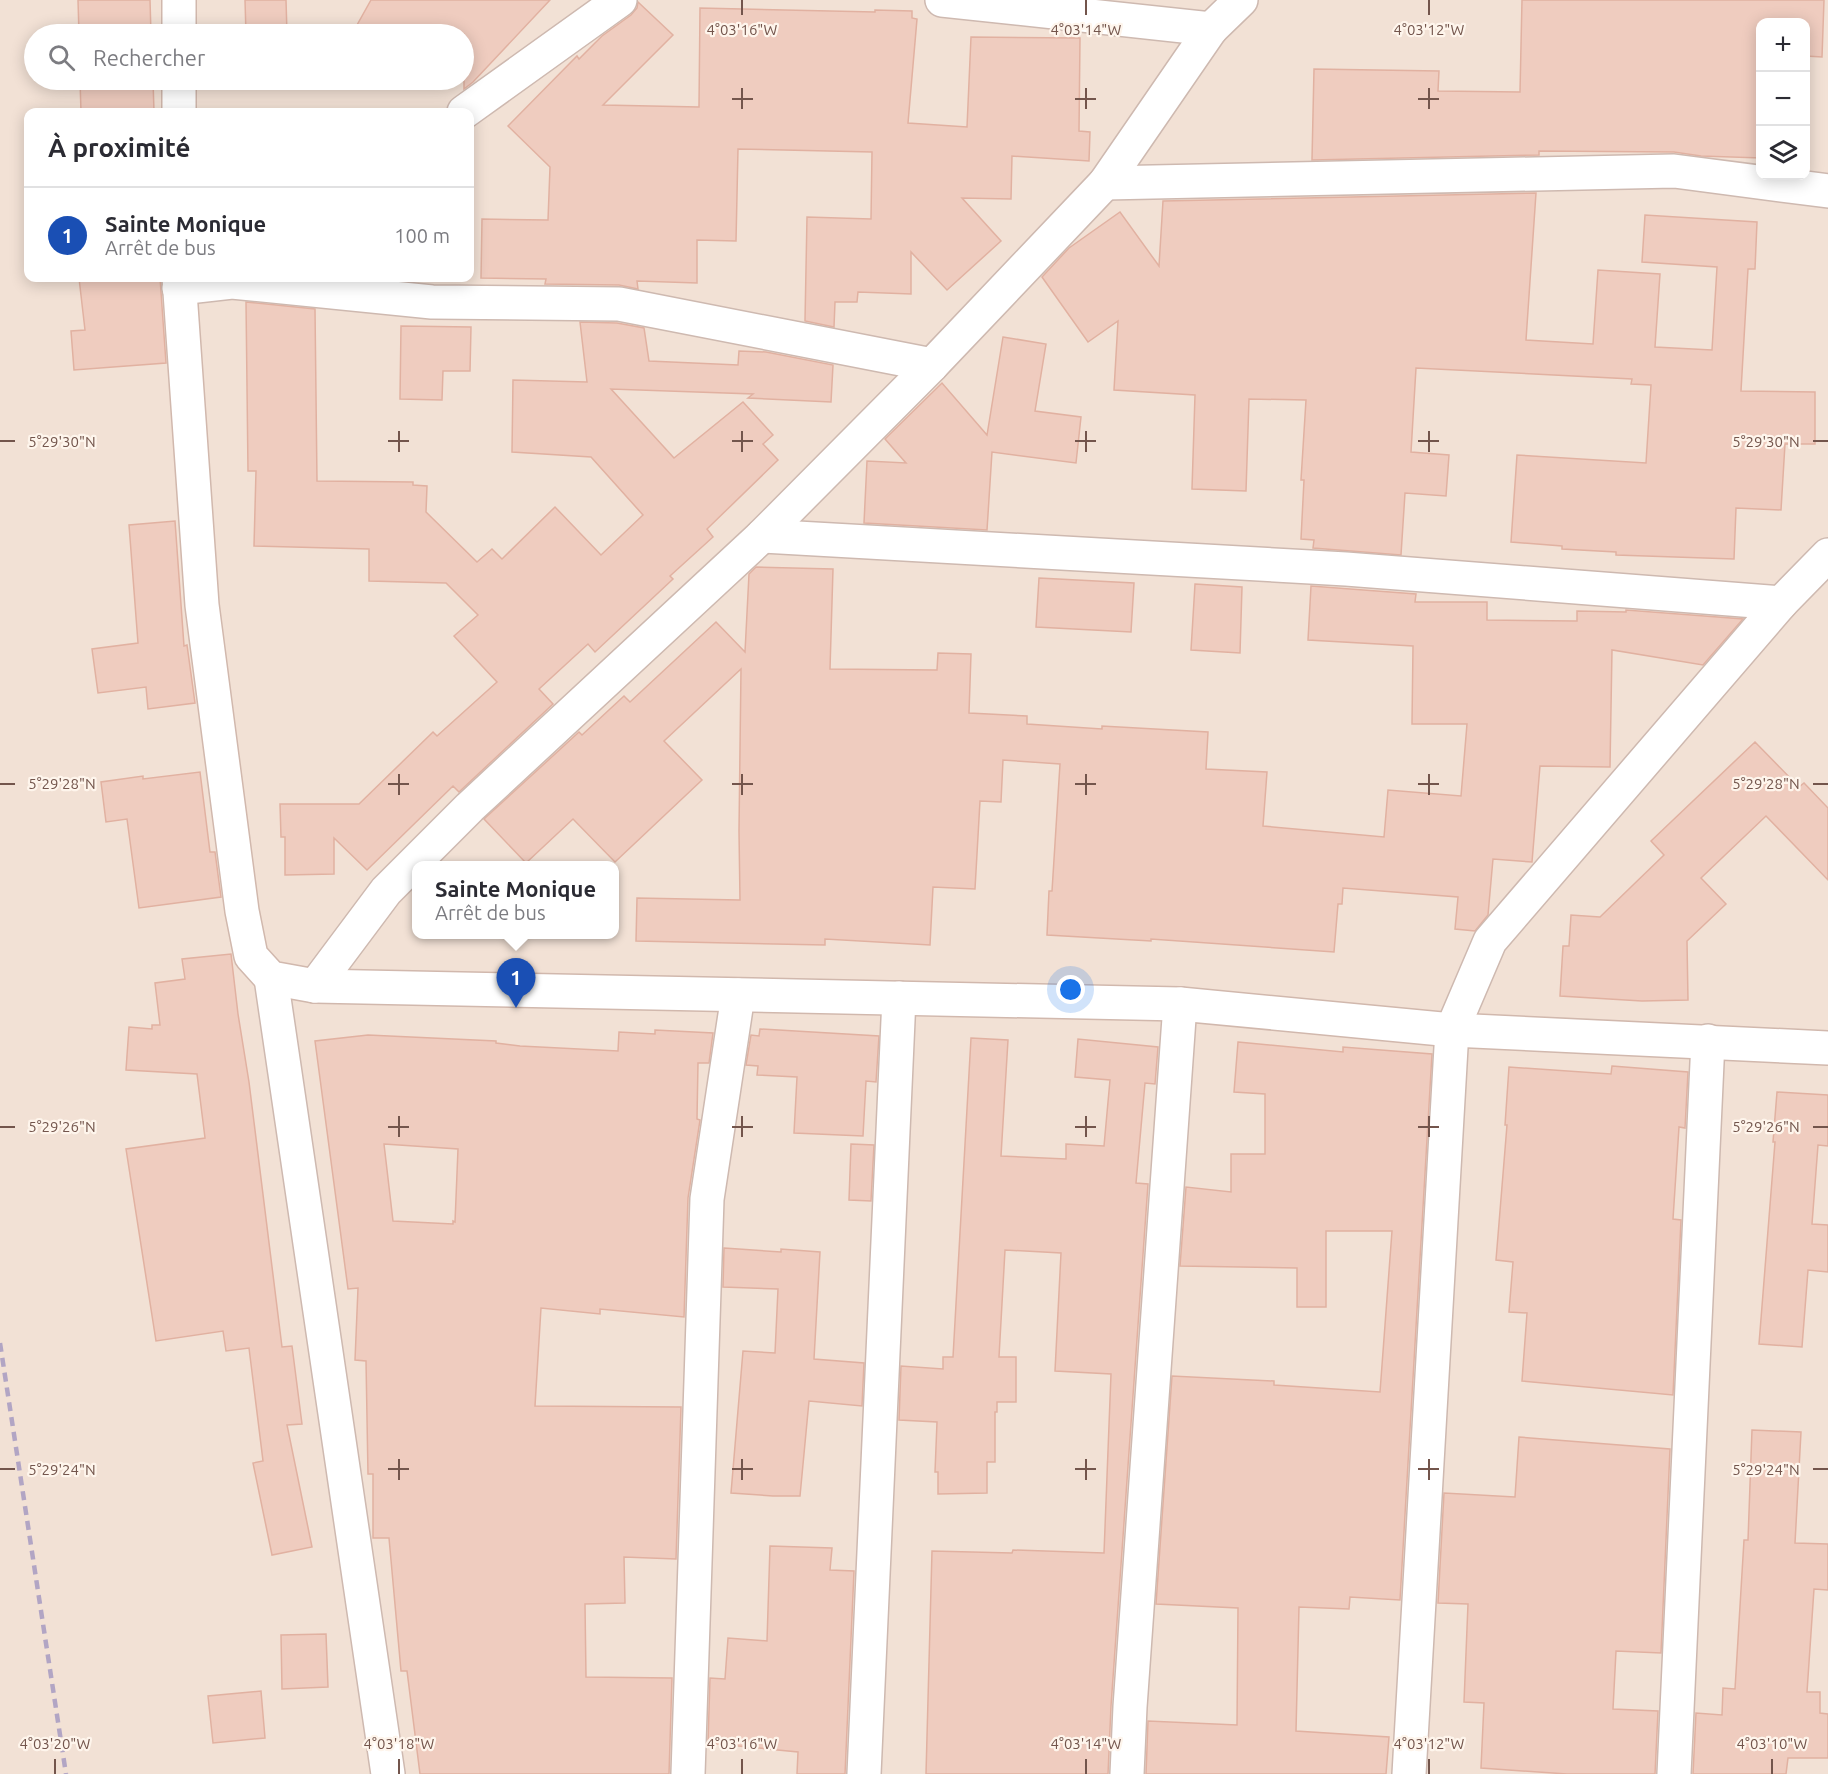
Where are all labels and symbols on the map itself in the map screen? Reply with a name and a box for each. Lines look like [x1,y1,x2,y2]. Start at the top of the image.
text: 4°03'16"W [707,21,778,38]
text: 4°03'14"W [1051,21,1122,38]
text: 4°03'12"W [1394,21,1465,38]
text: 5°29'30"N [28,433,96,450]
text: 5°29'30"N [1732,433,1800,450]
text: 5°29'28"N [28,775,96,792]
text: 5°29'28"N [1732,775,1800,792]
pin: 1 [496,958,536,1008]
your location [1056,975,1085,1004]
text: 5°29'26"N [28,1118,96,1135]
text: 5°29'26"N [1732,1118,1800,1135]
text: 5°29'24"N [28,1461,96,1478]
text: 5°29'24"N [1732,1461,1800,1478]
text: 4°03'20"W [20,1735,91,1752]
text: 4°03'18"W [364,1735,435,1752]
text: 4°03'16"W [707,1735,778,1752]
text: 4°03'14"W [1051,1735,1122,1752]
text: 4°03'12"W [1394,1735,1465,1752]
text: 4°03'10"W [1737,1735,1808,1752]

